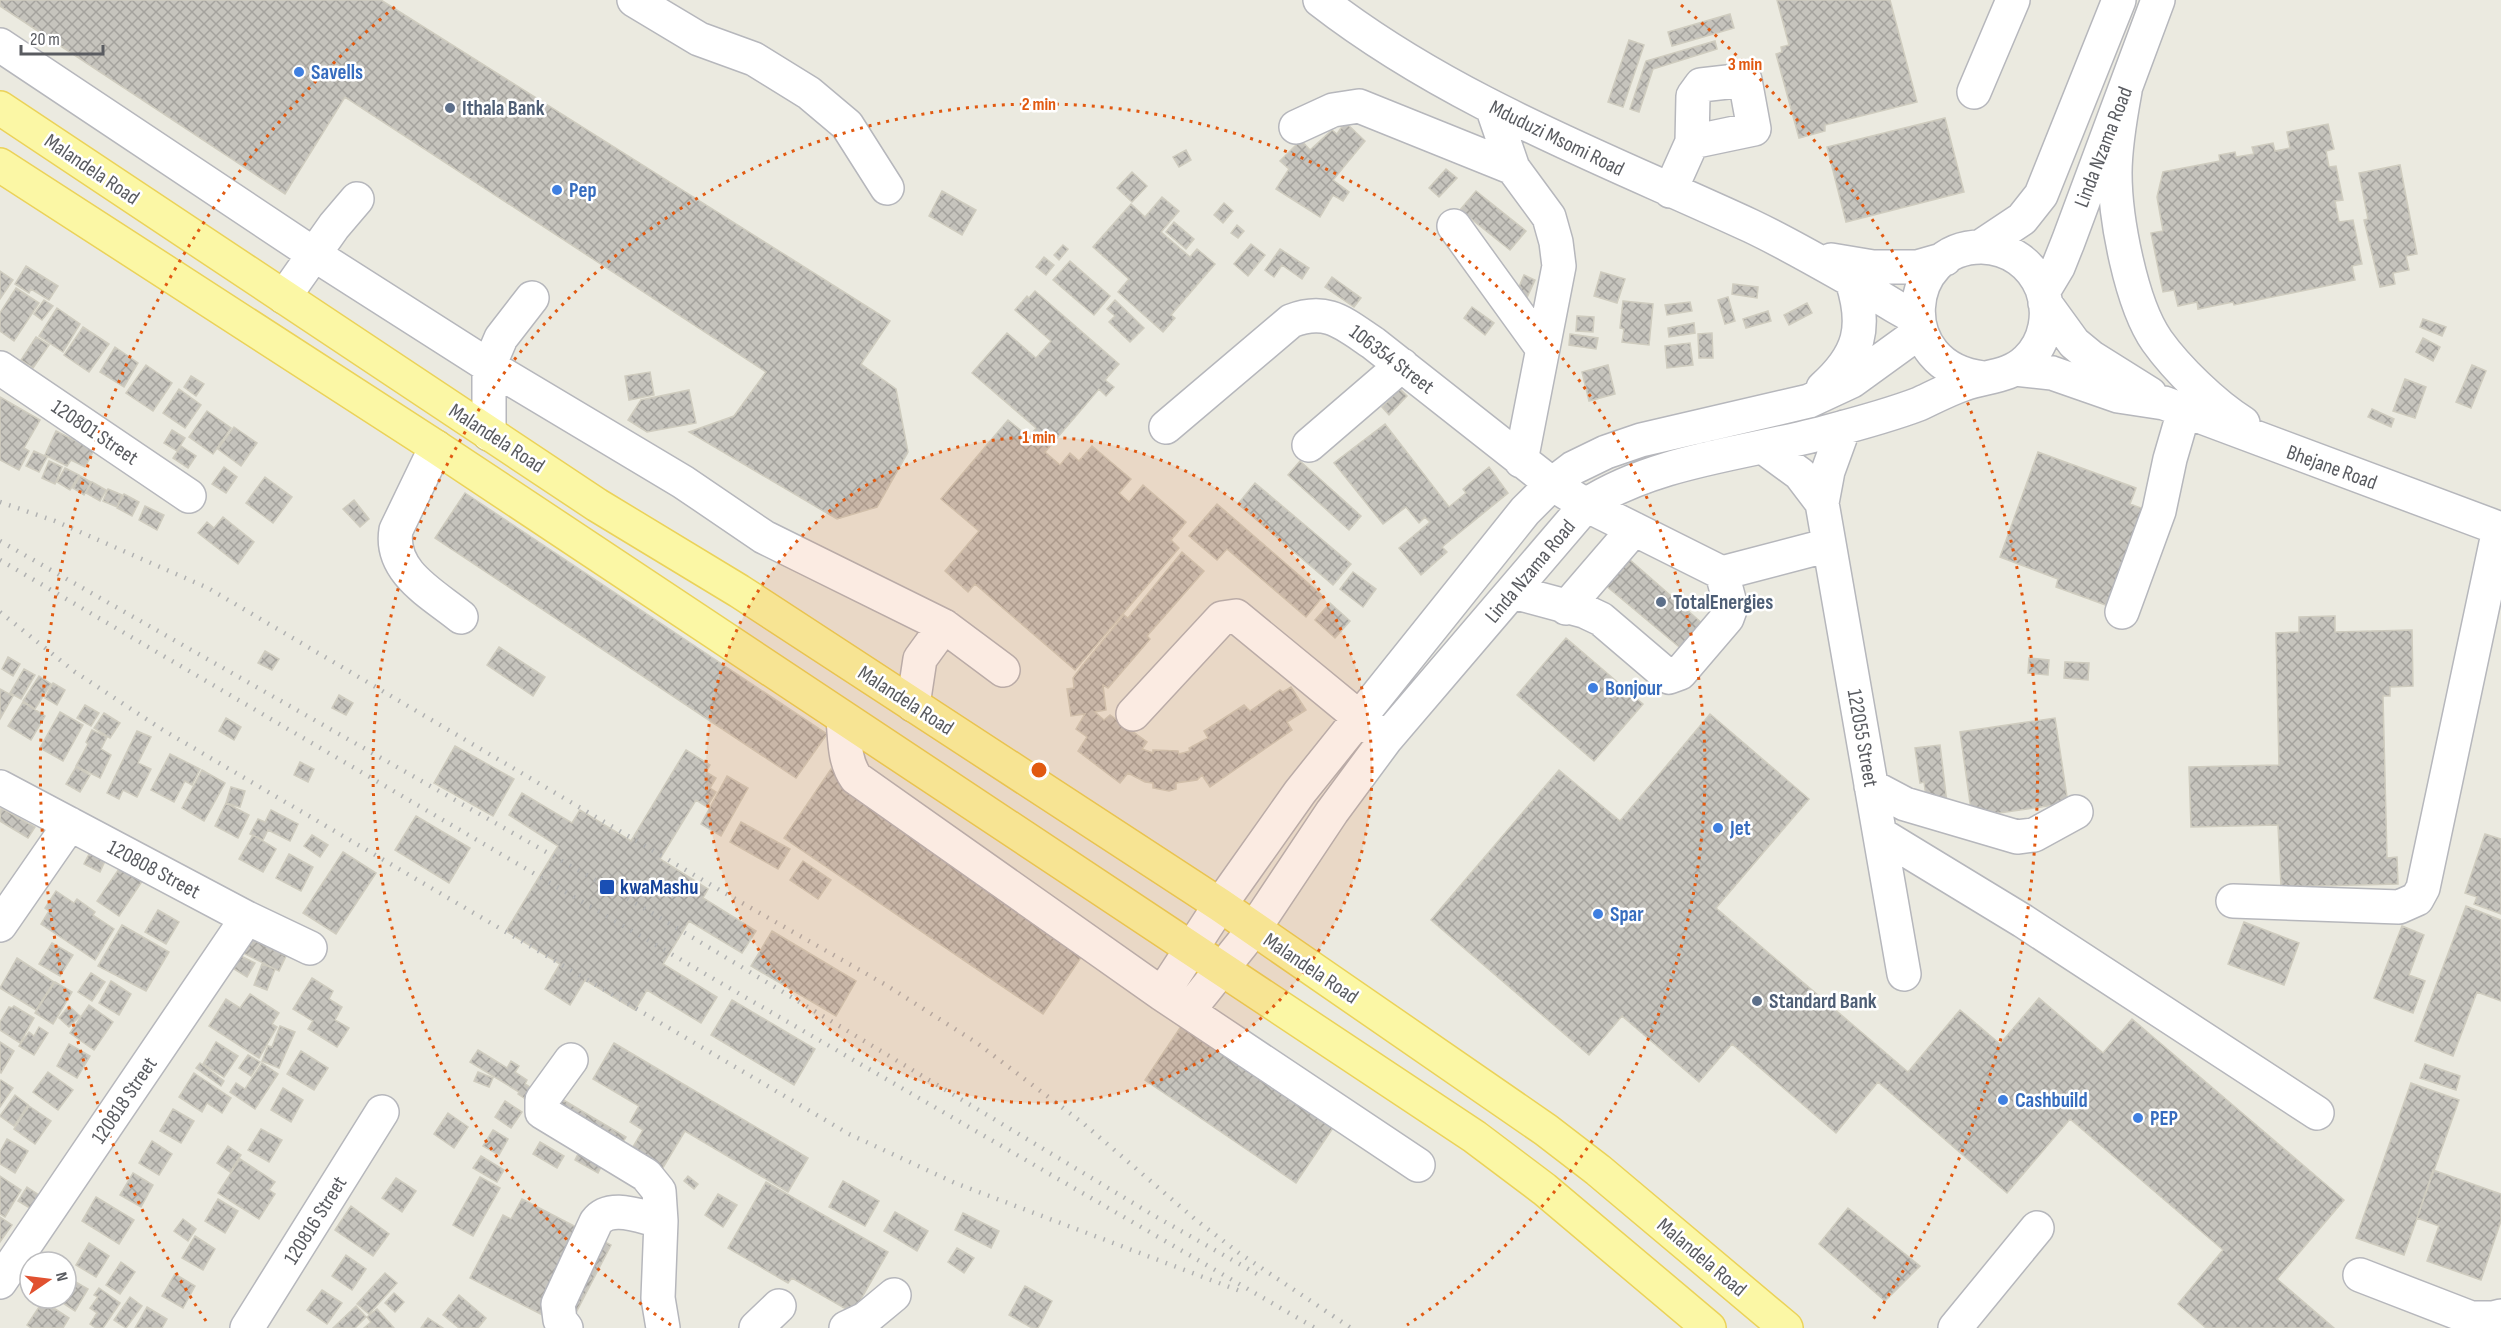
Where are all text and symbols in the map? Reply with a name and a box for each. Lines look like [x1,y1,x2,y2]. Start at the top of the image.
scale bar [21,18,104,56]
text: 20 m [30,29,60,50]
text: 3 min [1728,54,1762,75]
place label: Savells [311,60,363,85]
marker: Savells [292,65,306,79]
street label: Linda Nzama Road [2069,83,2138,211]
text: 2 min [1022,94,1056,115]
street label: Mduduzi Msomi Road [1485,95,1628,182]
place label: Ithala Bank [462,96,545,121]
marker: Ithala Bank [443,101,457,115]
street label: Malandela Road [40,129,144,210]
place label: Pep [569,178,597,203]
marker: Pep [550,183,564,197]
street label: 106354 Street [1344,319,1439,399]
street label: 120801 Street [47,394,143,471]
street label: Malandela Road [444,398,549,479]
text: 1 min [1022,427,1056,448]
street label: Bhejane Road [2283,440,2380,495]
street label: Linda Nzama Road [1480,515,1581,628]
place label: TotalEnergies [1673,590,1773,615]
marker: TotalEnergies [1654,595,1668,609]
street label: Malandela Road [853,660,958,741]
place label: Bonjour [1605,676,1663,701]
marker: Bonjour [1586,681,1600,695]
street label: 122055 Street [1842,687,1883,789]
centre of rings [1029,760,1049,780]
place label: Jet [1729,816,1751,841]
marker: Jet [1711,821,1725,835]
street label: 120808 Street [103,835,204,904]
place label: kwaMashu [620,875,698,900]
marker: kwaMashu [598,878,616,896]
place label: Spar [1610,902,1644,927]
marker: Spar [1591,907,1605,921]
street label: Malandela Road [1259,928,1363,1009]
place label: Standard Bank [1769,989,1877,1014]
marker: Standard Bank [1750,994,1764,1008]
street label: 120818 Street [86,1052,162,1148]
place label: Cashbuild [2015,1088,2088,1113]
marker: Cashbuild [1996,1093,2010,1107]
place label: PEP [2150,1106,2178,1131]
marker: PEP [2131,1111,2145,1125]
street label: 120816 Street [279,1172,352,1269]
street label: Malandela Road [1652,1213,1751,1302]
north arrow [18,1250,78,1310]
text: N [51,1270,71,1283]

